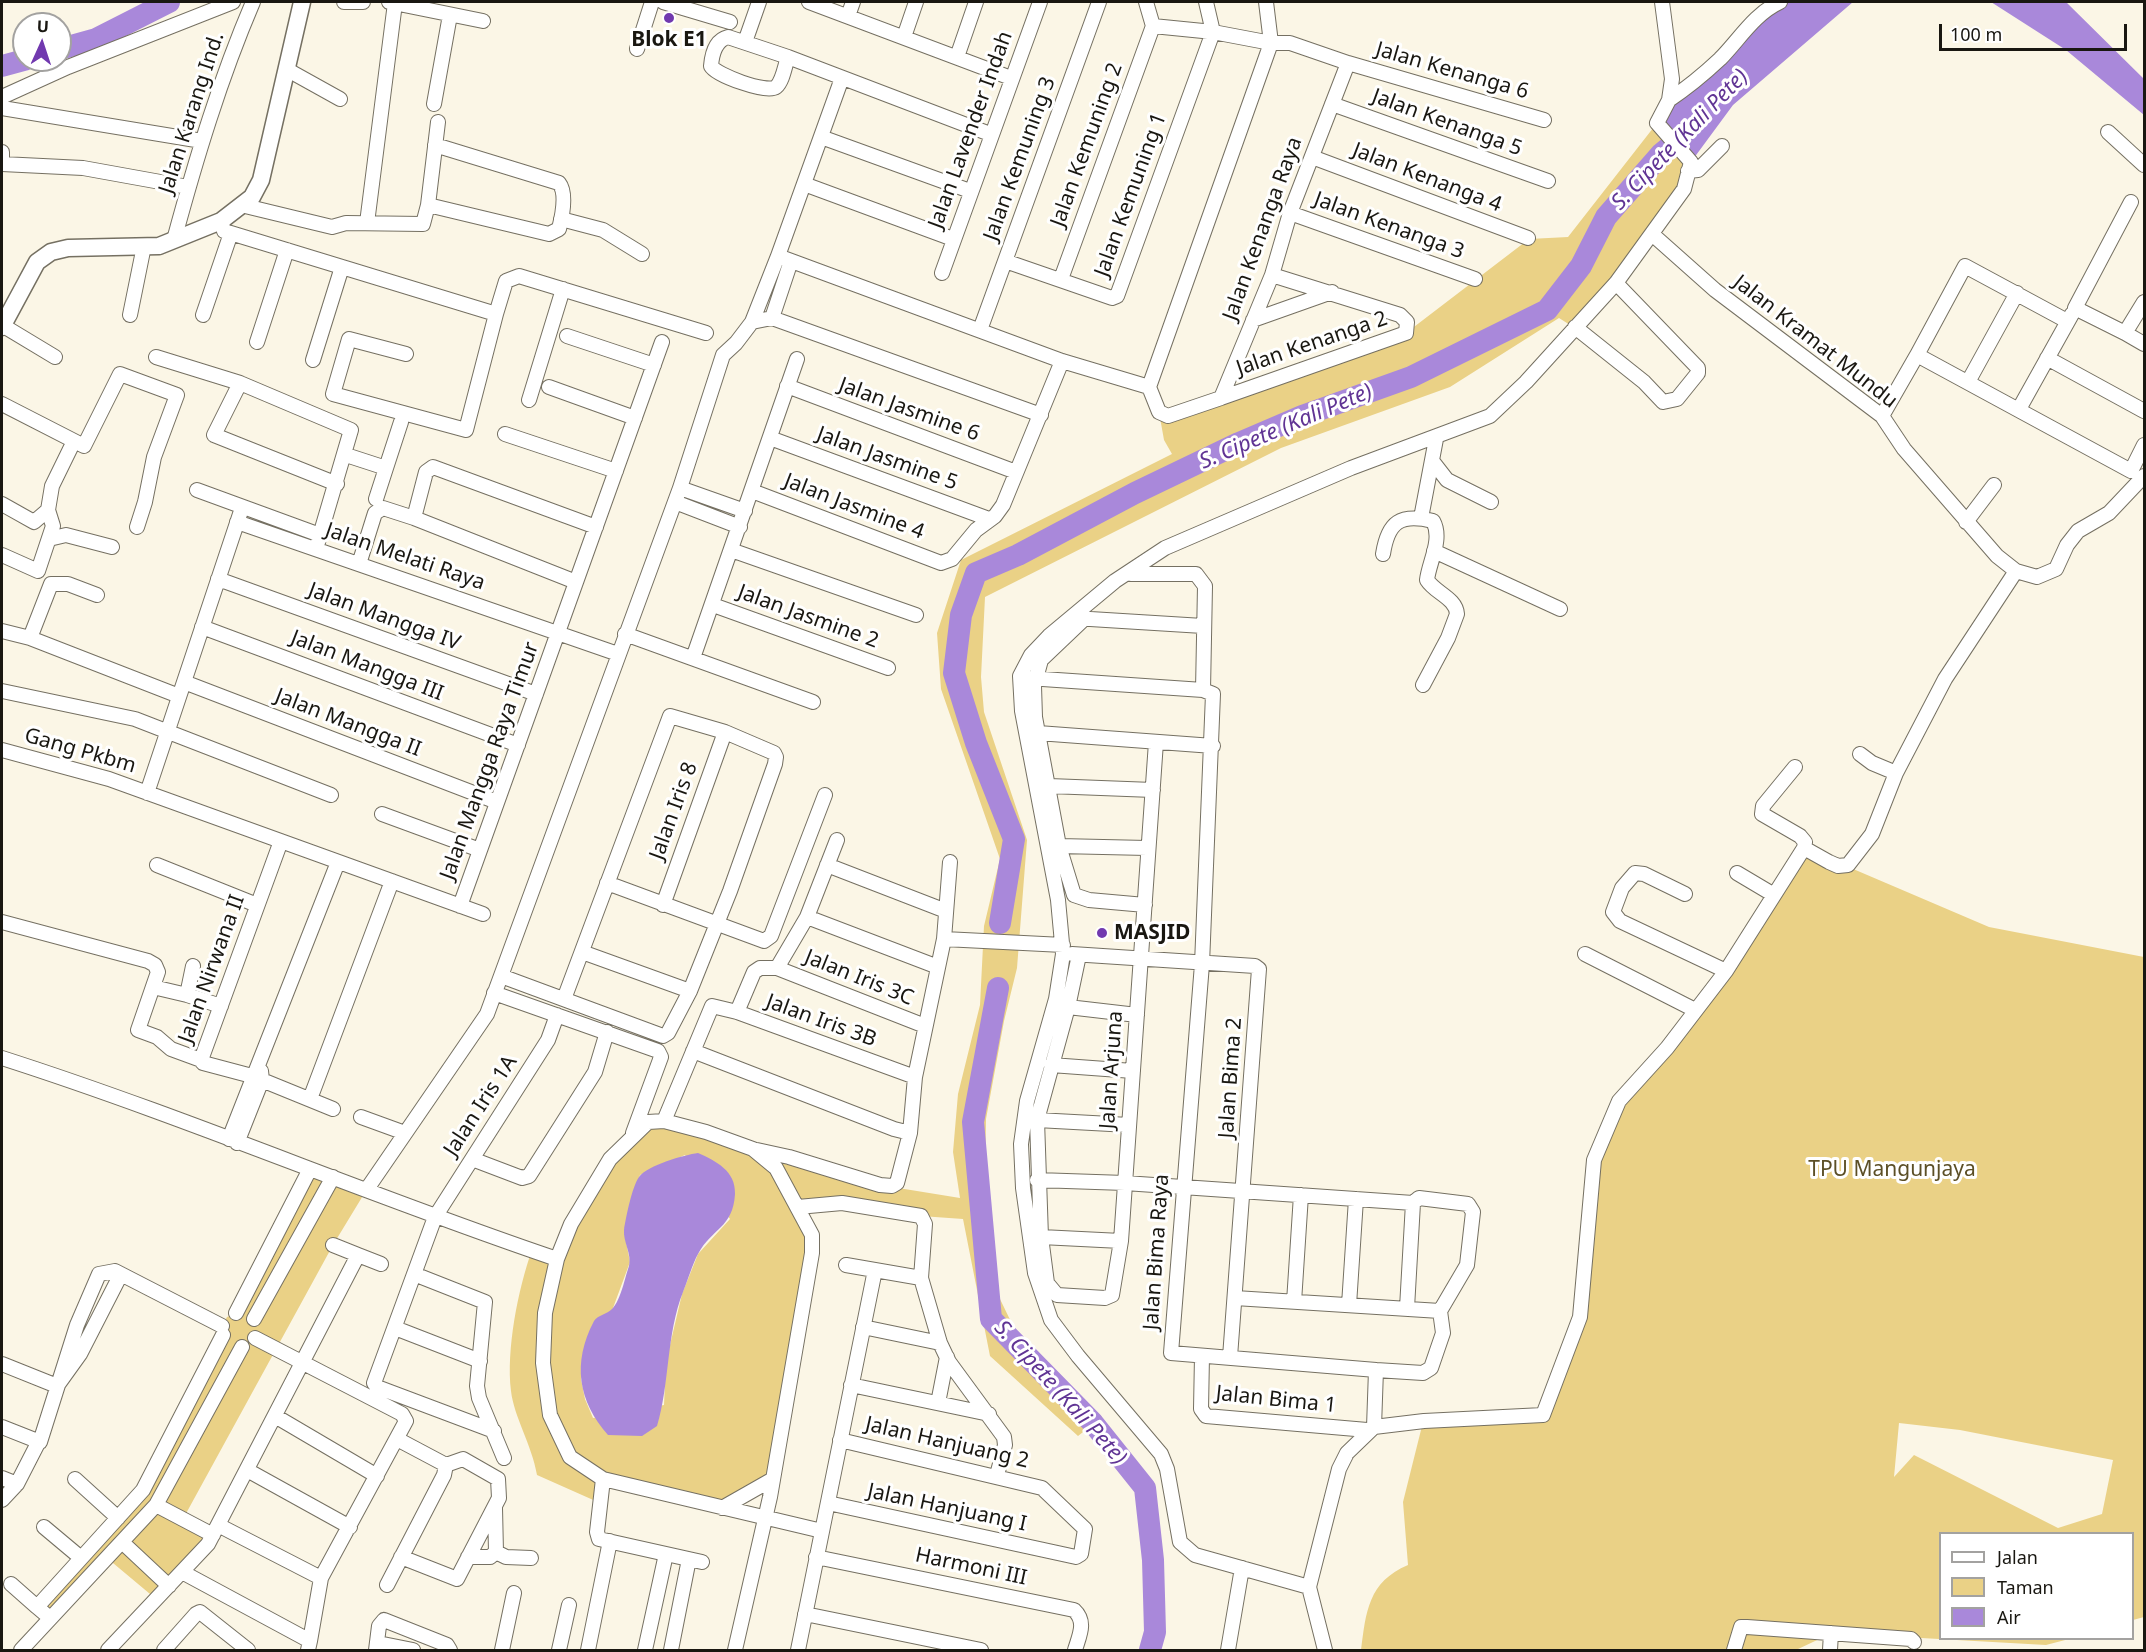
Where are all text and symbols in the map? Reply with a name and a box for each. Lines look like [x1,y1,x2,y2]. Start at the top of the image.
marker: Blok E1 [662,11,676,25]
north arrow [12,12,72,72]
scale bar [1942,12,2130,50]
text: U [36,15,49,37]
text: 100 m [1950,22,2002,46]
place label: Blok E1 [631,27,707,53]
street label: Jalan Lavender Indah [924,28,1018,232]
street label: Jalan Karang Ind. [154,29,230,197]
street label: Jalan Kenanga 6 [1373,37,1531,105]
street label: Jalan Kemuning 2 [1046,60,1128,230]
water label: S. Cipete (Kali Pete) [1606,64,1754,216]
street label: Jalan Kemuning 3 [979,74,1061,244]
street label: Jalan Kenanga 5 [1369,84,1525,162]
street label: Jalan Kemuning 1 [1090,110,1172,280]
street label: Jalan Kenanga Raya [1218,134,1308,324]
street label: Jalan Kenanga 4 [1349,138,1505,218]
street label: Jalan Kenanga 3 [1311,187,1467,265]
street label: Jalan Kramat Mundu [1728,270,1902,414]
street label: Jalan Kenanga 2 [1233,306,1391,382]
street label: Jalan Jasmine 6 [835,373,983,447]
water label: S. Cipete (Kali Pete) [1196,379,1376,475]
street label: Jalan Jasmine 5 [813,422,961,496]
street label: Jalan Jasmine 4 [780,469,928,545]
street label: Jalan Melati Raya [322,518,488,596]
street label: Jalan Mangga IV [305,578,463,656]
street label: Jalan Jasmine 2 [734,580,882,654]
street label: Jalan Mangga III [287,625,447,707]
street label: Jalan Mangga Raya Timur [435,639,545,883]
street label: Jalan Mangga II [271,684,425,762]
street label: Gang Pkbm [21,723,139,779]
street label: Jalan Iris 8 [645,759,703,863]
street label: Jalan Nirwana II [173,891,251,1047]
place label: MASJID [1114,920,1190,946]
marker: MASJID [1095,926,1109,940]
street label: Jalan Iris 3C [801,945,917,1011]
street label: Jalan Iris 3B [762,989,880,1053]
street label: Jalan Arjuna [1095,1010,1129,1130]
street label: Jalan Bima 2 [1214,1017,1248,1139]
street label: Jalan Iris 1A [439,1051,523,1161]
park label: TPU Mangunjaya [1808,1157,1976,1183]
street label: Jalan Bima Raya [1139,1173,1175,1331]
water label: S. Cipete (Kali Pete) [988,1315,1132,1471]
street label: Jalan Bima 1 [1214,1381,1338,1419]
street label: Jalan Hanjuang 2 [863,1412,1031,1474]
street label: Jalan Hanjuang I [865,1479,1029,1537]
legend [1939,1532,2134,1640]
street label: Harmoni III [913,1543,1029,1591]
text: Jalan [1997,1545,2038,1569]
text: Taman [1997,1575,2054,1599]
text: Air [1997,1605,2021,1629]

